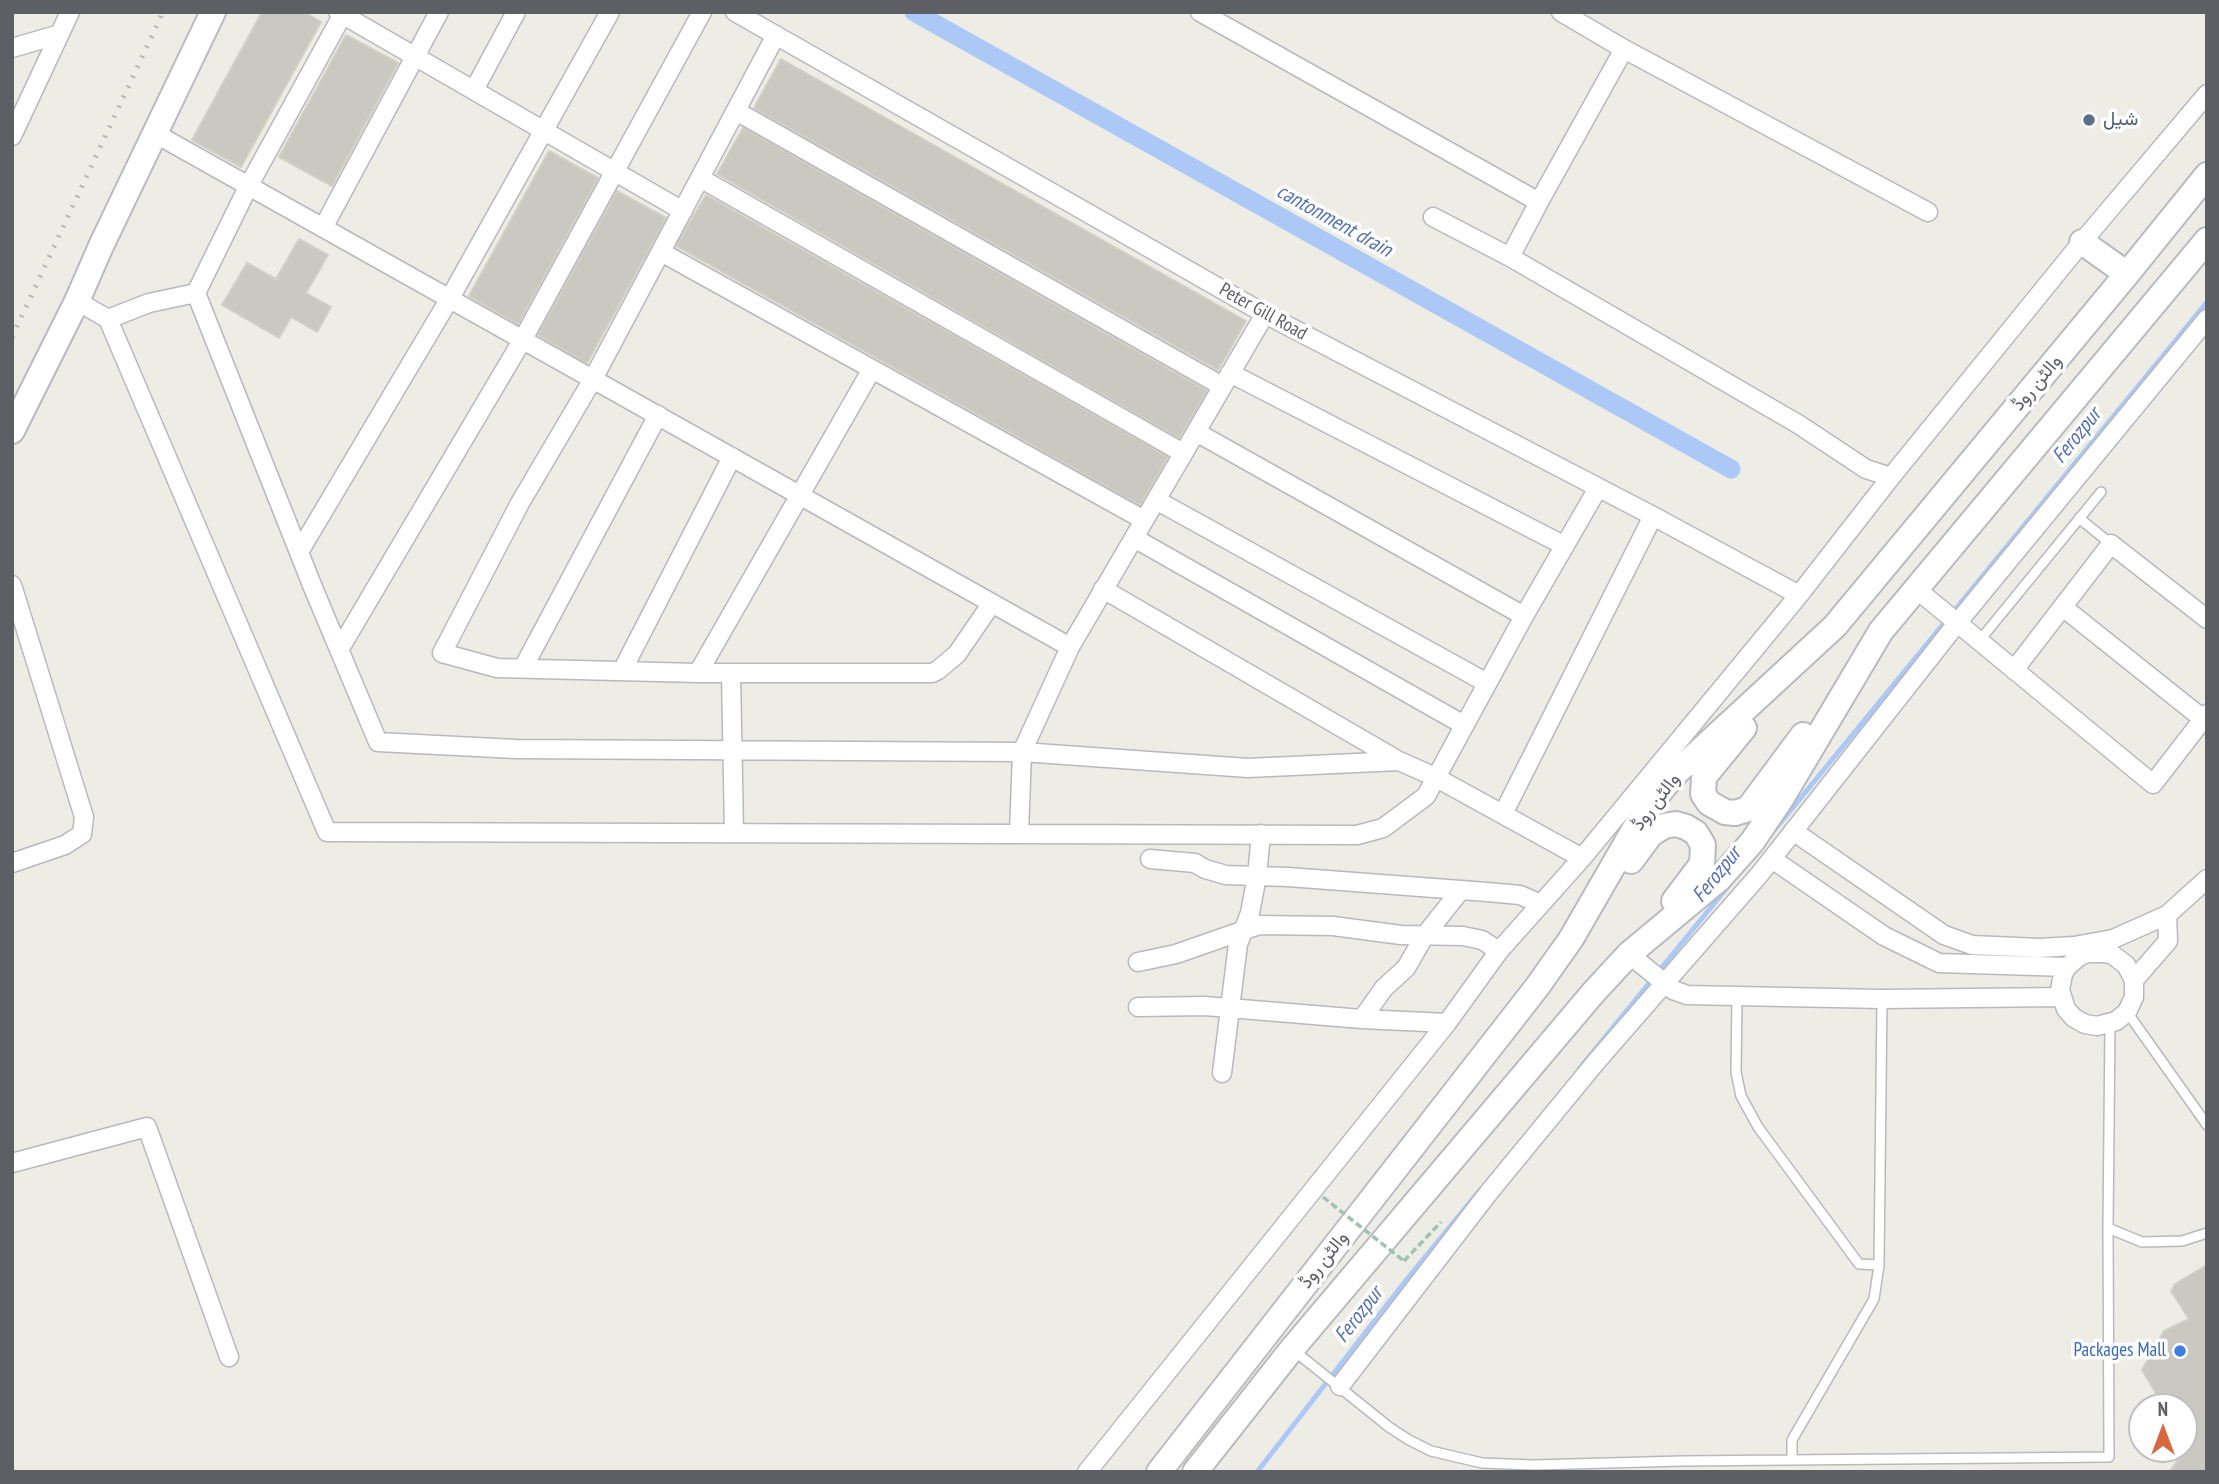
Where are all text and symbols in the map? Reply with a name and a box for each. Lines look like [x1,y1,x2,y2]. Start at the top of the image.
place label: شیل [2103,109,2138,131]
marker: شیل [2081,112,2097,128]
water label: cantonment drain [1272,179,1396,263]
street label: Peter Gill Road [1215,279,1311,345]
street label: والٹن روڈ [2007,350,2067,416]
water label: Ferozpur [2047,403,2107,469]
street label: والٹن روڈ [1627,769,1685,835]
water label: Ferozpur [1687,842,1747,908]
street label: والٹن روڈ [1295,1227,1353,1293]
water label: Ferozpur [1330,1282,1388,1348]
place label: Packages Mall [2074,1340,2166,1362]
marker: Packages Mall [2172,1343,2188,1359]
north arrow [2128,1393,2198,1463]
text: N [2158,1397,2168,1421]

